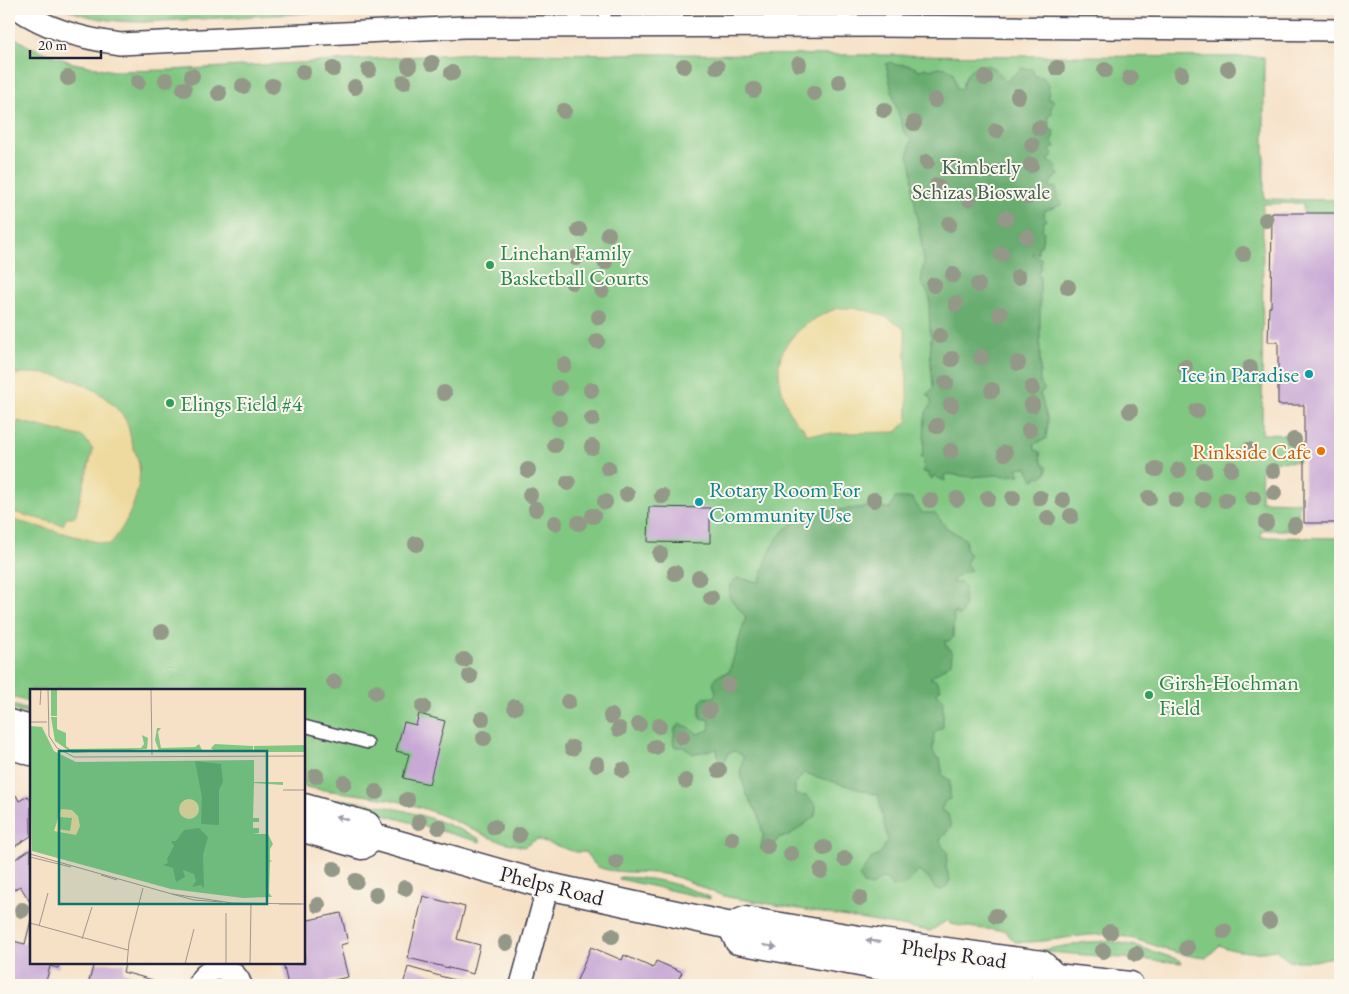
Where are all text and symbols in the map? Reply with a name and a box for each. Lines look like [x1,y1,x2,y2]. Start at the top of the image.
scale bar [30,28,101,60]
text: 20 m [38,35,67,54]
park label: Kimberly Schizas Bioswale [912,152,1050,206]
place label: Linehan Family Basketball Courts [500,238,649,292]
marker: Linehan Family Basketball Courts [484,259,496,271]
place label: Ice in Paradise [1180,360,1299,389]
marker: Ice in Paradise [1303,368,1315,380]
place label: Elings Field #4 [180,389,303,418]
marker: Elings Field #4 [164,397,176,409]
place label: Rinkside Cafe [1192,437,1311,466]
marker: Rinkside Cafe [1315,445,1327,457]
place label: Rotary Room For Community Use [709,475,861,529]
marker: Rotary Room For Community Use [693,496,705,508]
place label: Girsh-Hochman Field [1159,668,1299,722]
inset map [30,689,305,964]
marker: Girsh-Hochman Field [1143,689,1155,701]
one-way arrow [335,813,350,821]
street label: Phelps Road [497,859,608,913]
street label: Phelps Road [899,932,1009,975]
one-way arrow [865,937,881,945]
one-way arrow [762,943,778,951]

